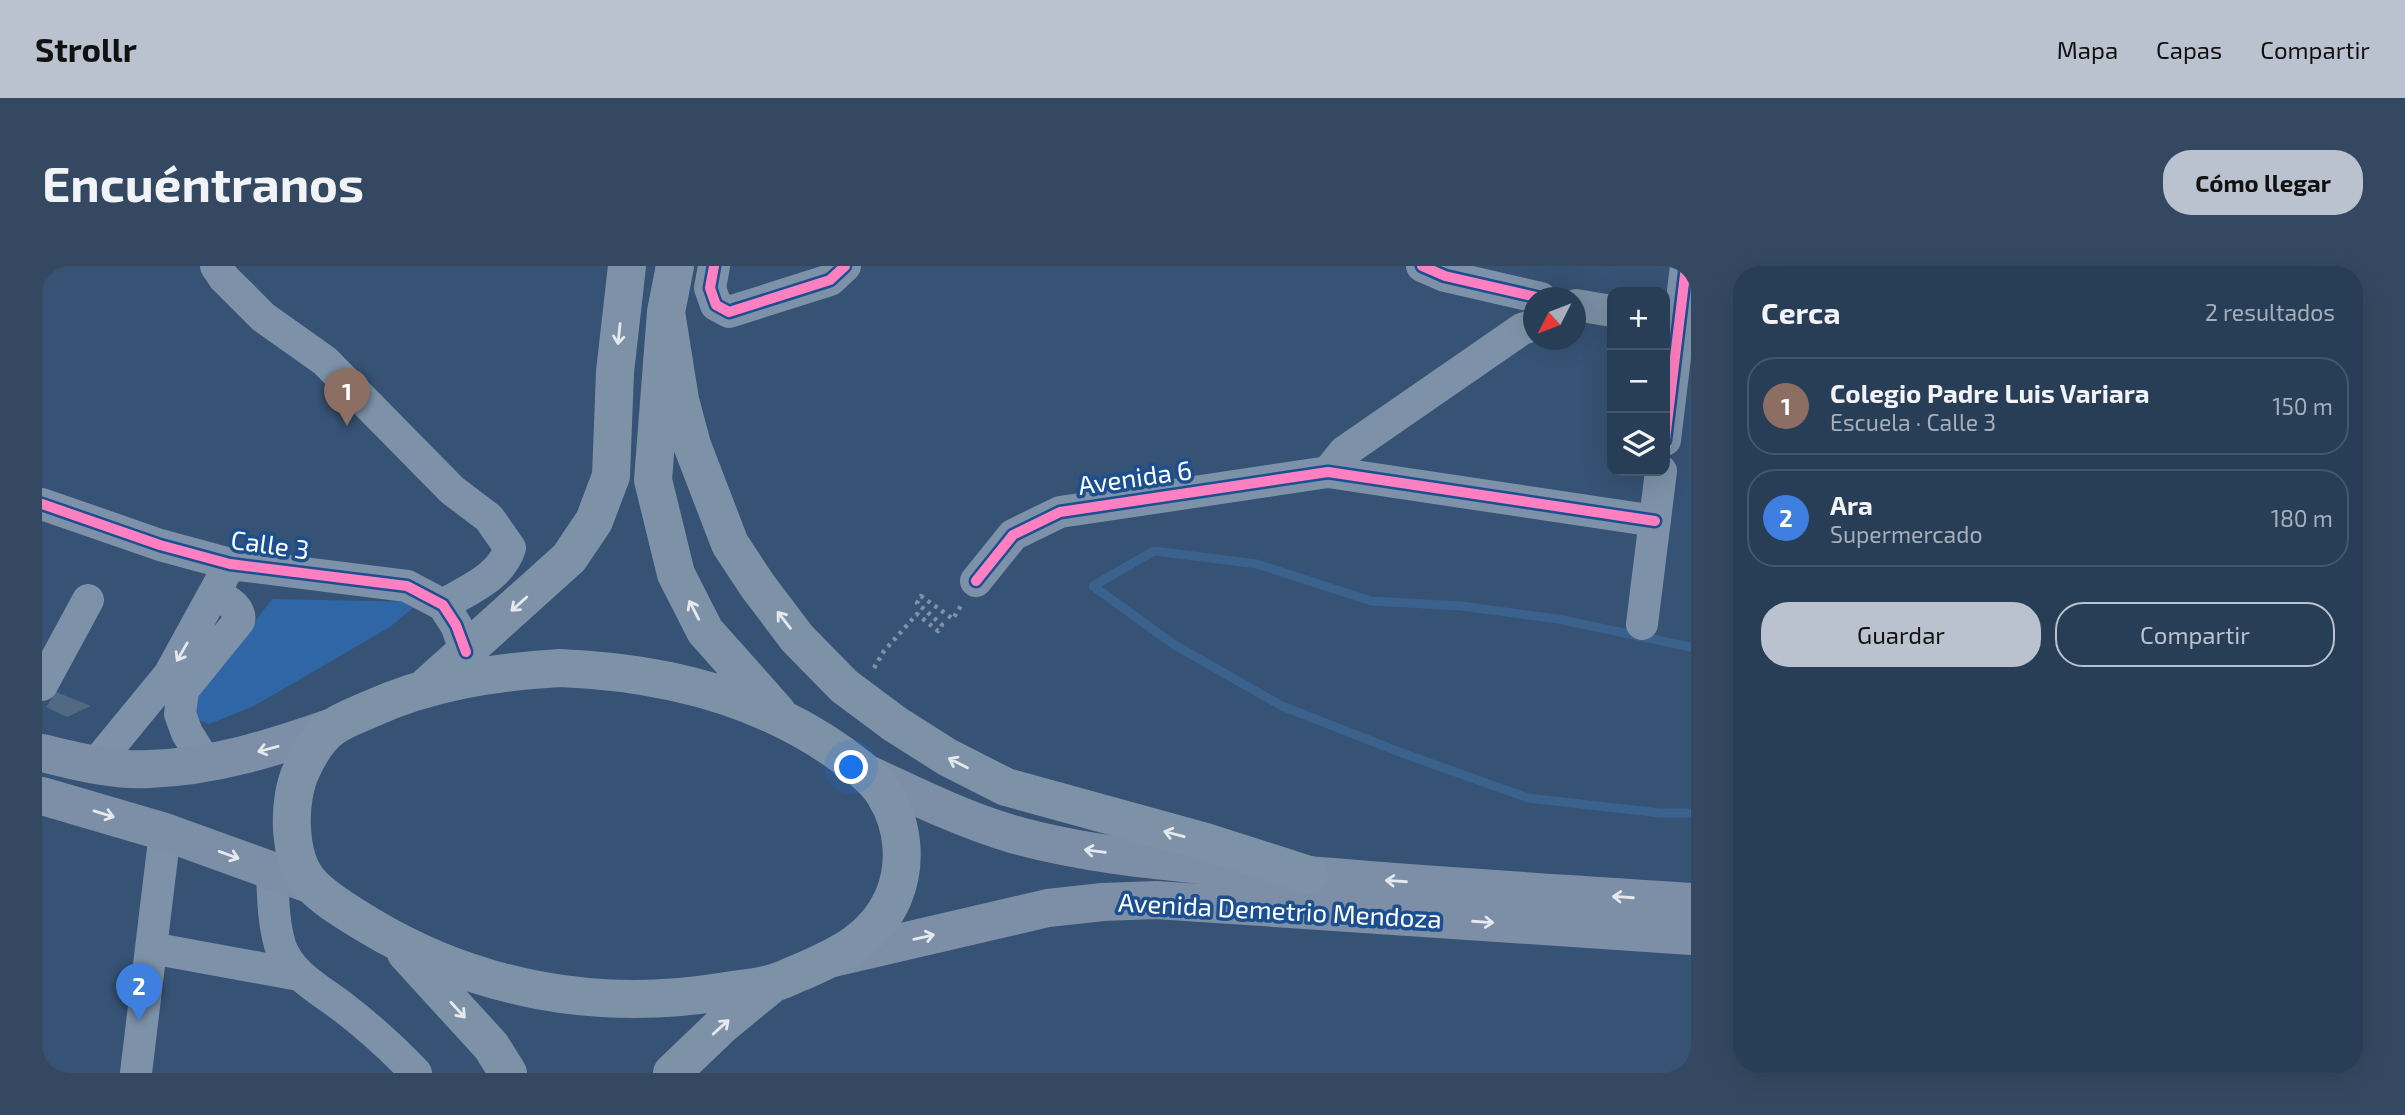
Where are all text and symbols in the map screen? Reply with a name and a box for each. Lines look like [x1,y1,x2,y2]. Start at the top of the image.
text: Strollr [35,29,137,69]
text: Mapa [2057,35,2118,64]
text: Capas [2156,35,2222,64]
text: Compartir [2260,35,2370,64]
button: Cómo llegar [2163,150,2363,215]
text: Encuéntranos [42,153,364,212]
north arrow [1523,287,1586,350]
map controls [1607,287,1670,476]
button: + [1607,287,1670,350]
text: Cerca [1761,294,1841,330]
text: 2 resultados [2205,298,2335,326]
one-way arrow [612,322,625,344]
button: − [1607,350,1670,413]
pin: 1 [324,368,370,426]
text: Colegio Padre Luis Variara [1830,377,2150,408]
text: 1 [1781,392,1791,420]
text: 150 m [2272,392,2333,420]
text: Escuela · Calle 3 [1830,408,1996,436]
button: layers [1607,413,1670,476]
street label: Avenida 6 [1076,453,1194,500]
text: Ara [1830,489,1873,520]
text: 2 [1779,504,1793,532]
text: 180 m [2271,504,2333,532]
text: Supermercado [1830,520,1982,548]
street label: Calle 3 [229,523,311,564]
one-way arrow [511,596,528,613]
one-way arrow [687,600,701,621]
button: Guardar [1761,602,2041,667]
button: Compartir [2055,602,2335,667]
one-way arrow [776,611,791,630]
one-way arrow [175,641,188,662]
one-way arrow [258,743,280,756]
your location [834,750,868,784]
one-way arrow [949,755,969,769]
one-way arrow [92,809,114,822]
one-way arrow [1163,827,1185,840]
one-way arrow [1084,844,1107,857]
one-way arrow [218,850,240,862]
one-way arrow [1385,874,1408,887]
street label: Avenida Demetrio Mendoza [1117,886,1443,933]
one-way arrow [1612,890,1635,903]
one-way arrow [1471,916,1494,929]
one-way arrow [912,930,935,943]
pin: 2 [116,963,162,1021]
one-way arrow [450,1001,466,1019]
one-way arrow [712,1018,729,1035]

